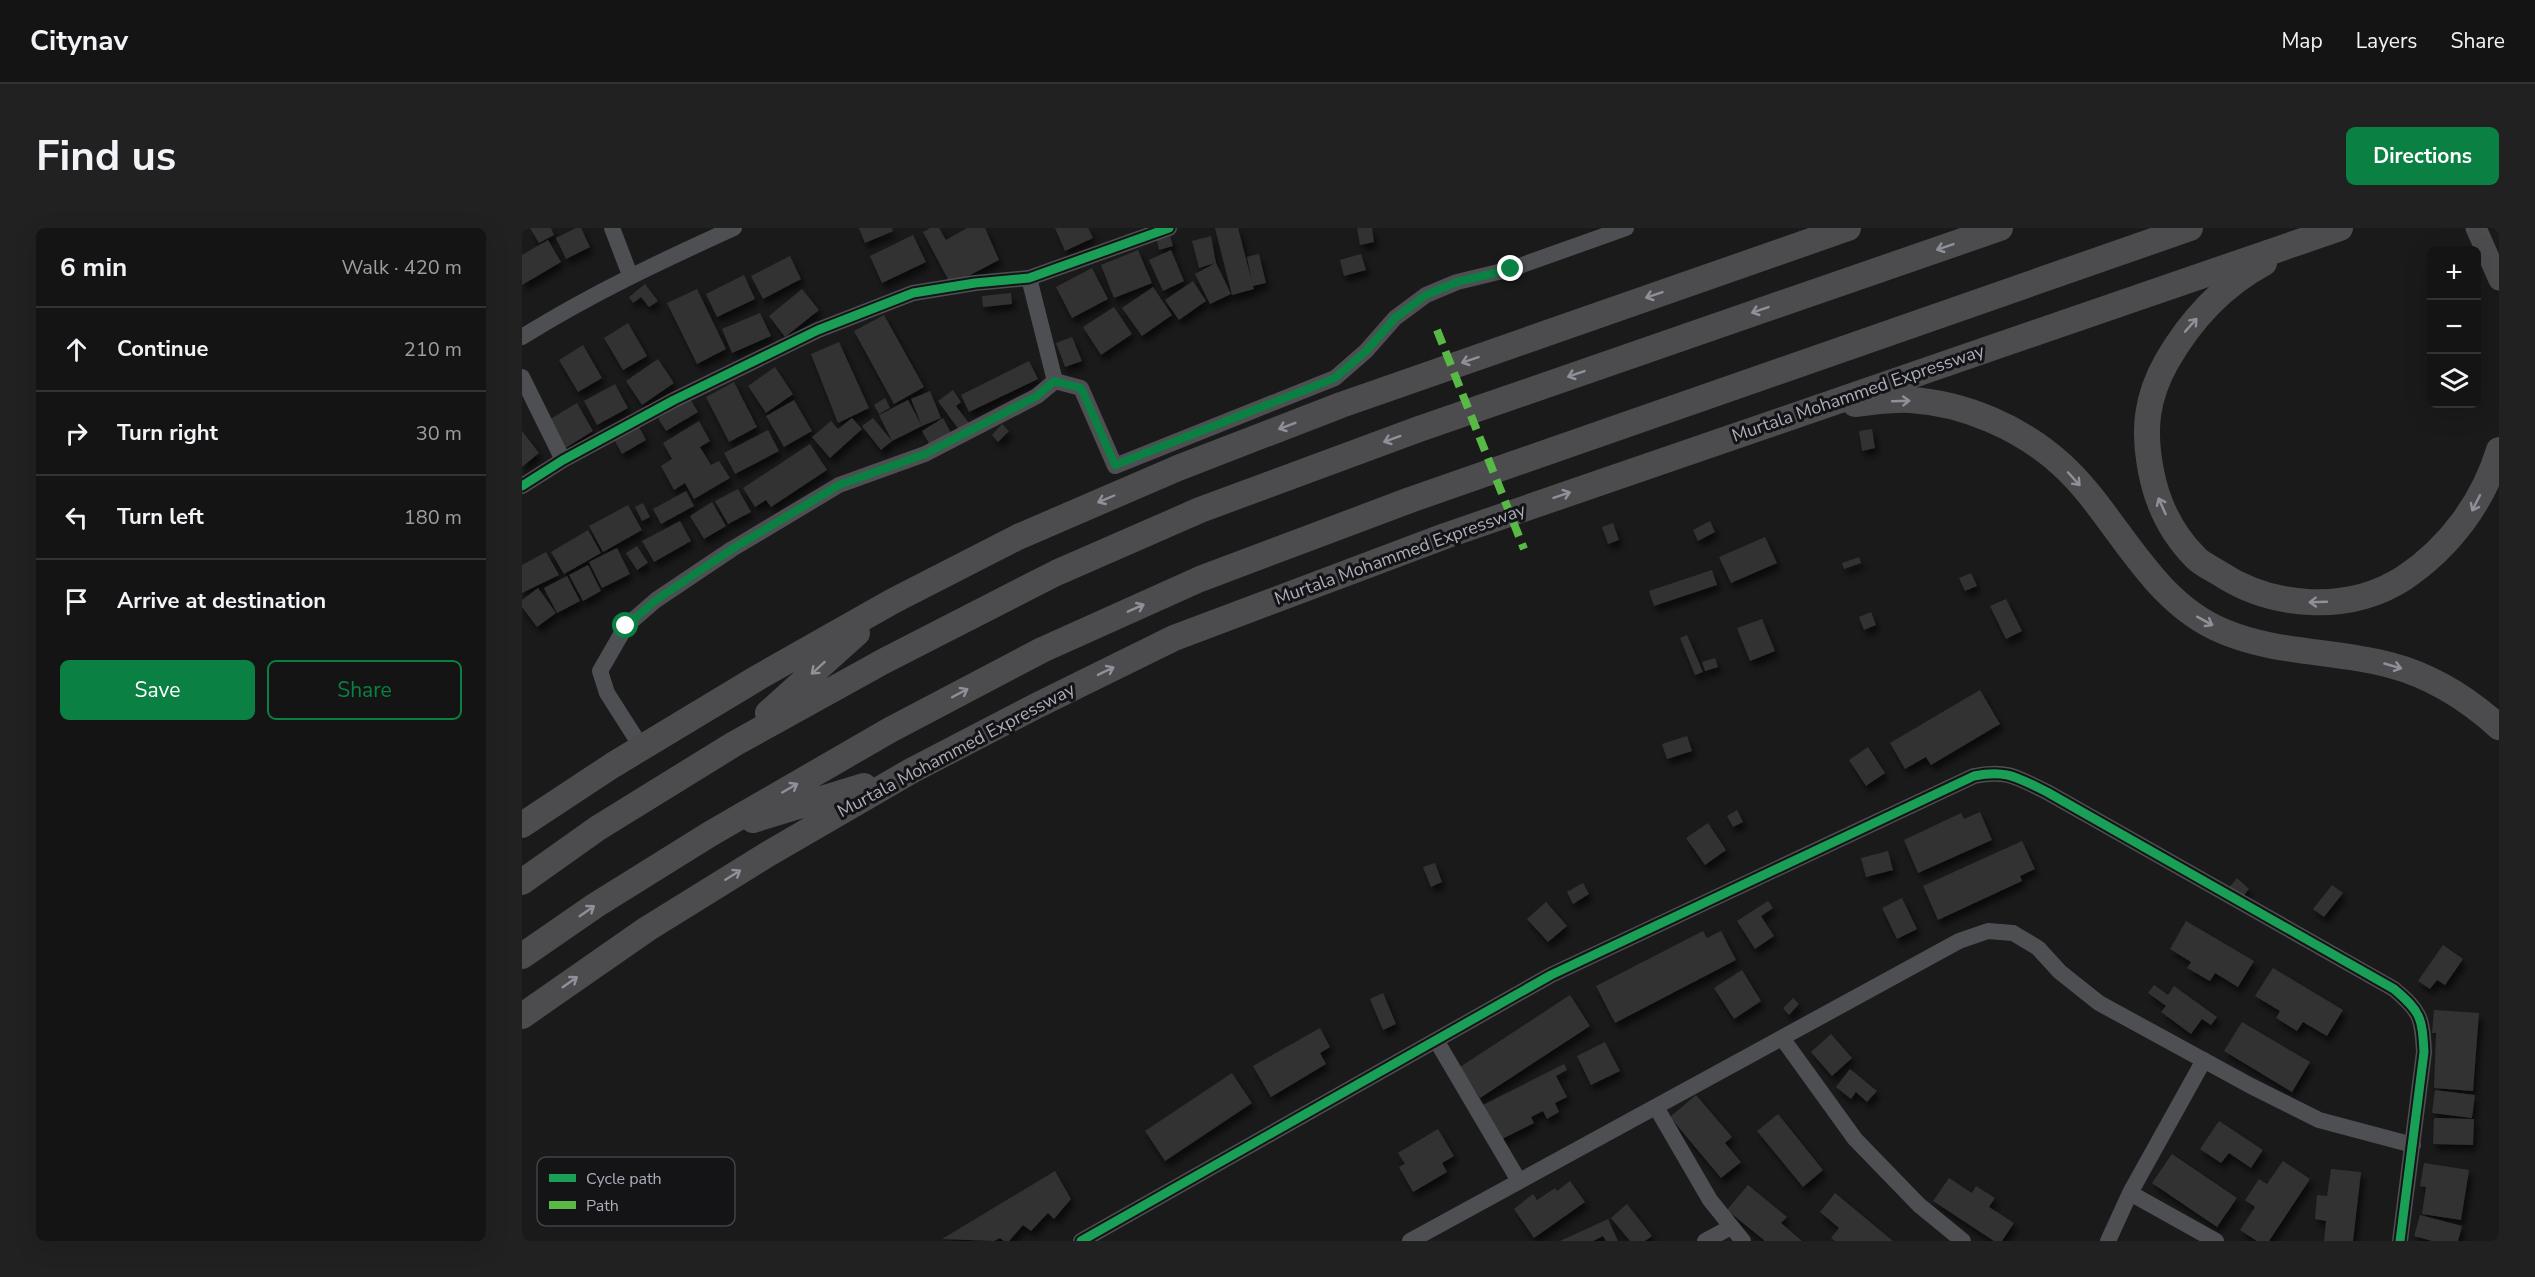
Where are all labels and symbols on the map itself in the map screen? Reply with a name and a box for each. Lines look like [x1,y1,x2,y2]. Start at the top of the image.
one-way arrow [1936,242,1955,253]
route end [1497,255,1523,281]
one-way arrow [1645,290,1664,301]
one-way arrow [1751,306,1770,317]
one-way arrow [2184,318,2198,333]
street label: Murtala Mohammed Expressway [1729,338,1988,448]
one-way arrow [1461,355,1480,366]
one-way arrow [1567,370,1586,381]
one-way arrow [1891,395,1911,406]
one-way arrow [1278,421,1297,432]
one-way arrow [1383,434,1402,445]
one-way arrow [2067,471,2082,486]
one-way arrow [1552,489,1571,500]
one-way arrow [1097,494,1116,505]
one-way arrow [2470,494,2482,511]
street label: Murtala Mohammed Expressway [1271,497,1530,611]
one-way arrow [2156,498,2167,516]
one-way arrow [2309,596,2328,608]
one-way arrow [1126,602,1144,613]
route start [612,612,638,638]
one-way arrow [2196,615,2213,627]
one-way arrow [811,661,826,675]
one-way arrow [2383,661,2402,672]
one-way arrow [1097,665,1115,676]
street label: Murtala Mohammed Expressway [833,677,1080,823]
one-way arrow [951,687,969,698]
one-way arrow [781,781,798,793]
one-way arrow [724,869,741,881]
one-way arrow [579,905,595,917]
one-way arrow [561,976,577,988]
legend [537,1157,735,1226]
text: Cycle path [586,1168,662,1190]
text: Path [586,1195,619,1217]

